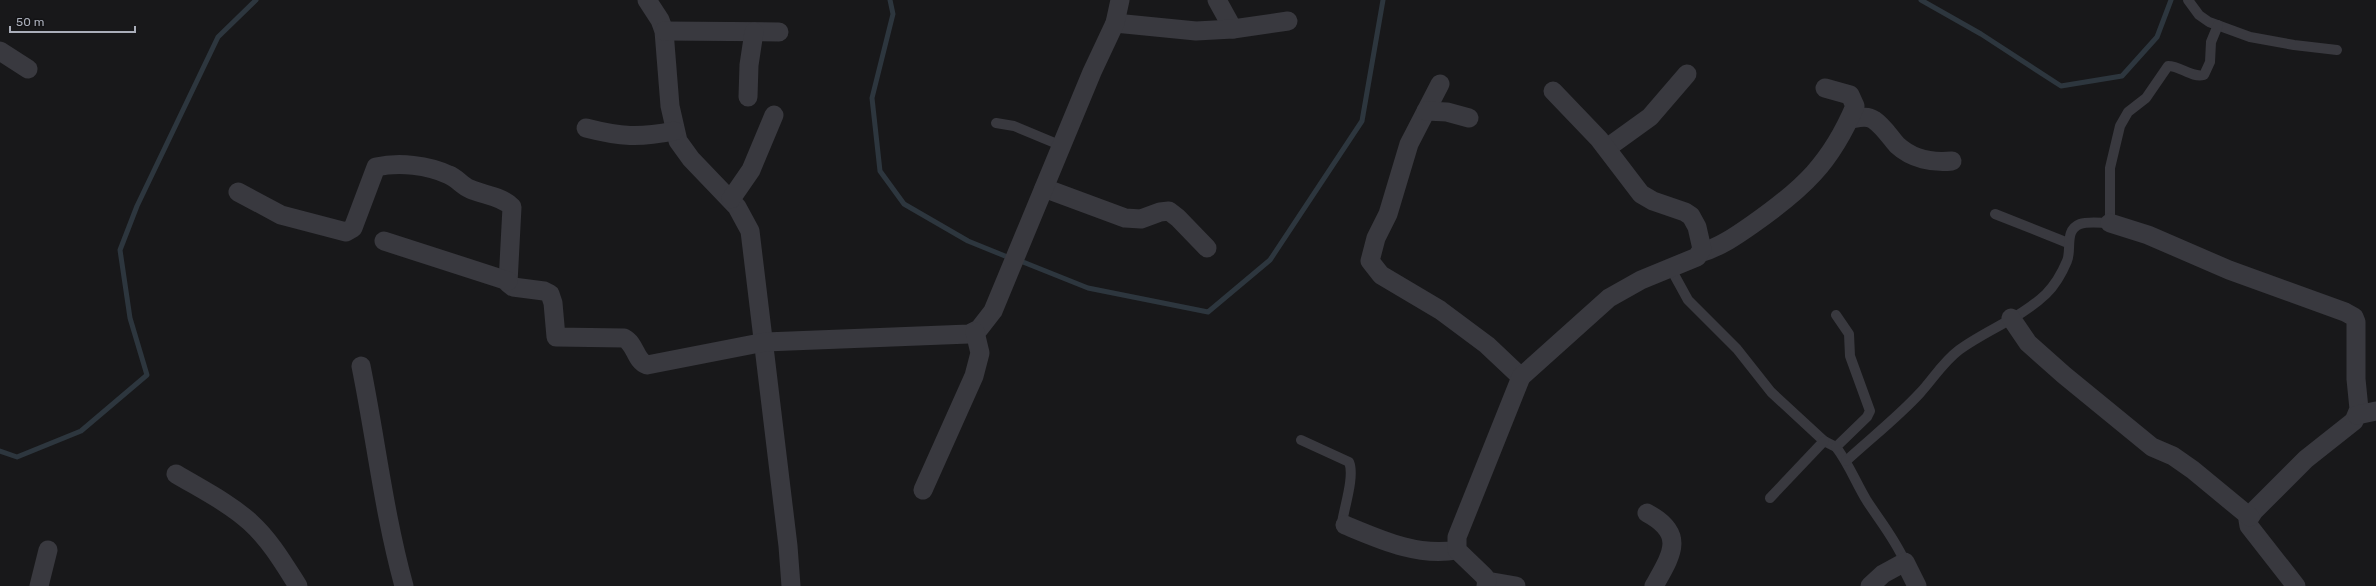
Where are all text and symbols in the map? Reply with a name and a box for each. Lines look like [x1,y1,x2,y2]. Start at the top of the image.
scale bar [10,8,135,34]
text: 50 m [16,15,44,29]

